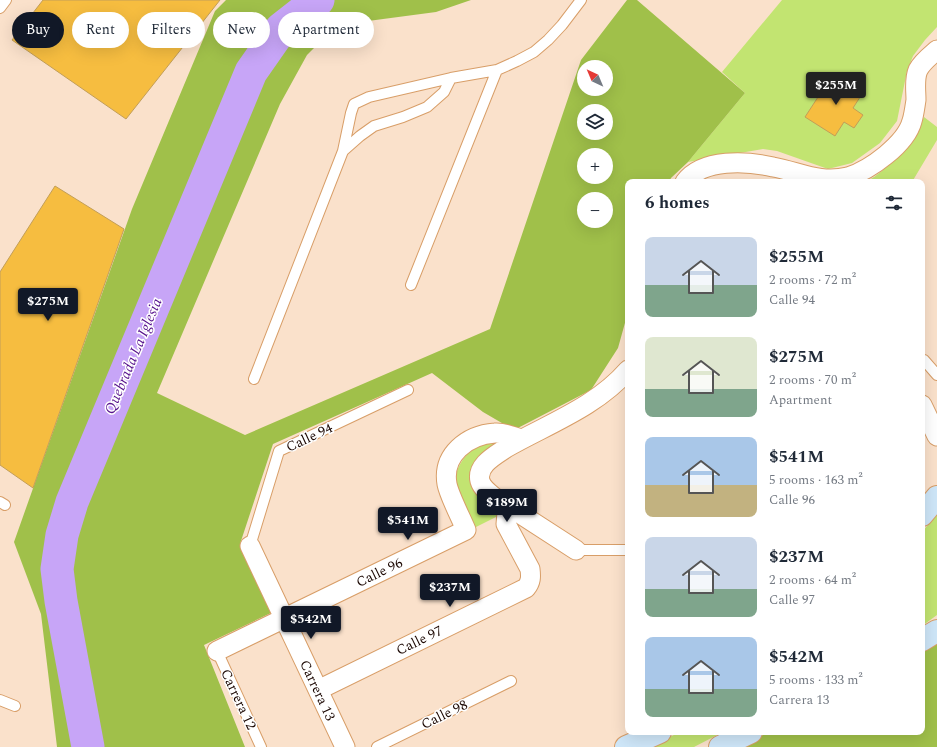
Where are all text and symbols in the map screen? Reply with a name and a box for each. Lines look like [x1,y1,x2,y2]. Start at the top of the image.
chip: Buy [12,12,64,48]
chip: Rent [72,12,129,48]
chip: Filters [137,12,205,48]
chip: New [213,12,270,48]
chip: Apartment [278,12,374,48]
north arrow [577,60,613,96]
map controls [577,60,613,228]
pin: $255M [808,72,864,106]
text: $255M [815,75,857,95]
button: layers [577,104,613,140]
button: + [577,148,613,184]
text: 6 homes [645,190,710,216]
button: − [577,192,613,228]
icon: filters [883,192,905,214]
text: $255M [769,244,824,270]
icon: home [677,253,725,301]
text: 2 rooms · 72 m² [769,270,856,290]
pin: $275M [20,288,76,322]
text: Calle 94 [769,290,815,310]
text: $275M [27,291,69,311]
water label: Quebrada La Iglesia [99,294,168,418]
text: $275M [769,344,824,370]
icon: home [677,353,725,401]
text: 2 rooms · 70 m² [769,370,856,390]
text: Apartment [769,390,832,410]
street label: Calle 94 [282,417,336,457]
text: $541M [769,444,824,470]
icon: home [677,453,725,501]
text: 5 rooms · 163 m² [769,470,863,490]
pin: $189M [479,489,535,523]
text: Calle 96 [769,490,815,510]
text: $189M [486,492,528,512]
pin: $541M [380,507,436,541]
text: $541M [387,510,429,530]
text: $237M [769,544,824,570]
street label: Calle 96 [352,552,406,593]
icon: home [677,553,725,601]
text: 2 rooms · 64 m² [769,570,856,590]
pin: $237M [422,574,478,608]
text: $237M [429,577,471,597]
text: Calle 97 [769,590,815,610]
pin: $542M [283,606,339,640]
text: $542M [290,609,332,629]
street label: Calle 97 [392,620,446,661]
text: $542M [769,644,824,670]
icon: home [677,653,725,701]
street label: Carrera 13 [294,656,341,724]
street label: Carrera 12 [215,665,262,733]
text: 5 rooms · 133 m² [769,670,863,690]
text: Carrera 13 [769,690,829,710]
street label: Calle 98 [417,694,471,735]

